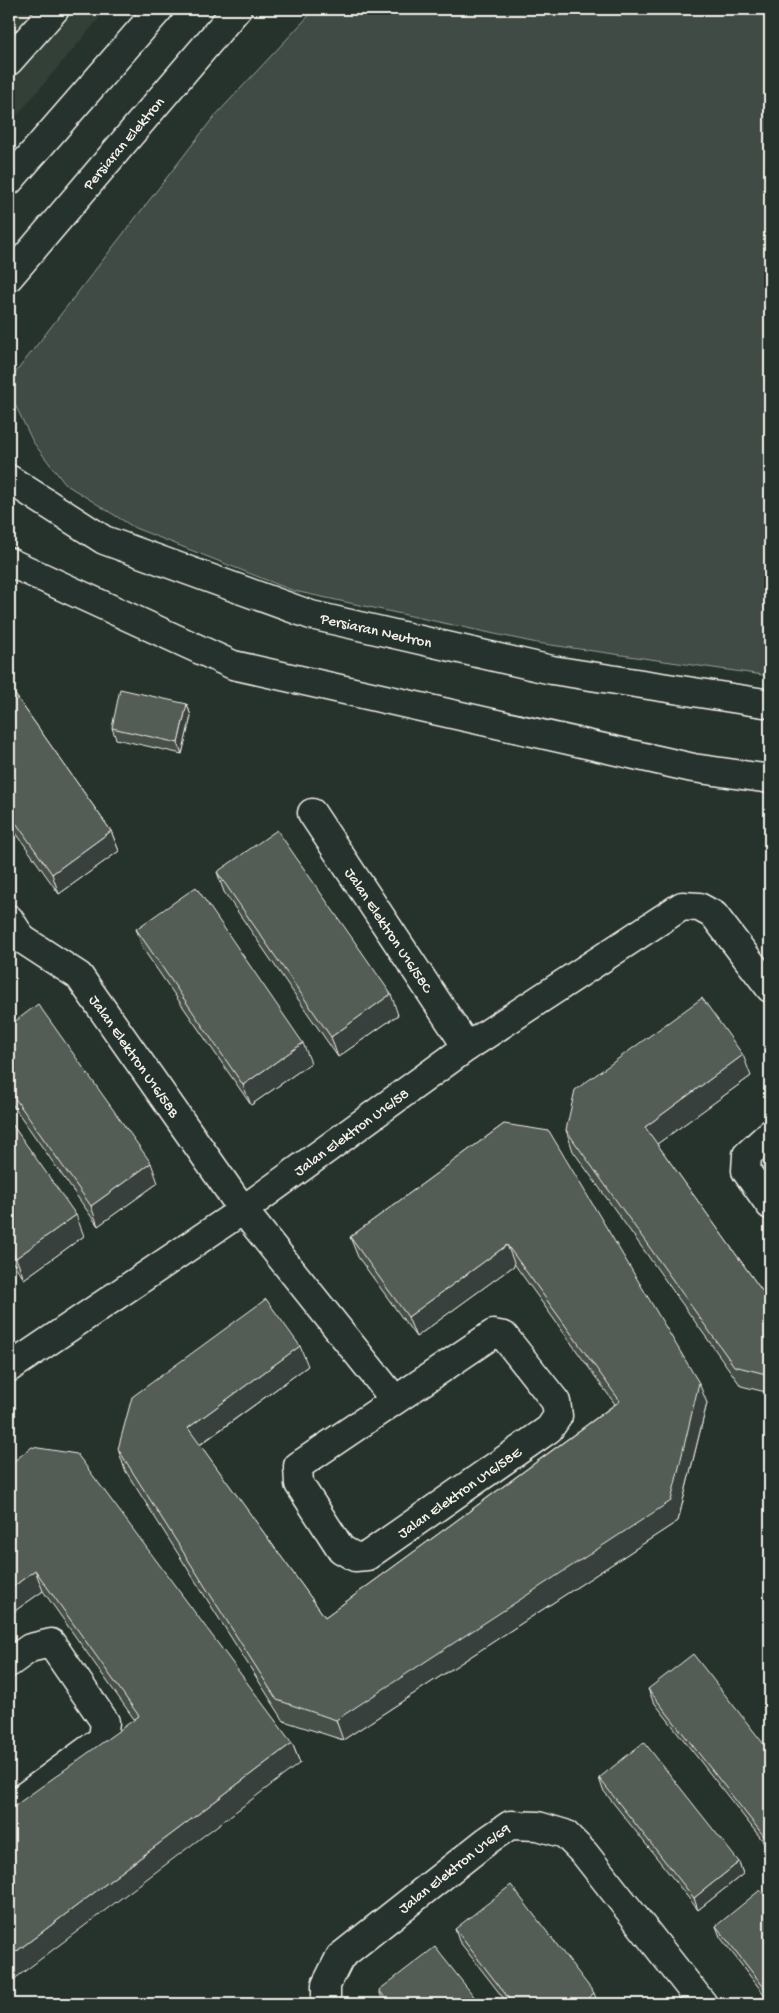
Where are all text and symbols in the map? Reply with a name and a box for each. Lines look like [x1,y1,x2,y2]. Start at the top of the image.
street label: Persiaran Elektron [79,94,169,195]
street label: Persiaran Neutron [317,610,433,653]
street label: Jalan Elektron U16/58C [340,865,436,997]
street label: Jalan Elektron U16/58B [84,992,182,1122]
street label: Jalan Elektron U16/58 [291,1085,413,1181]
street label: Jalan Elektron U16/58E [395,1444,526,1543]
street label: Jalan Elektron U16/69 [396,1820,515,1918]

